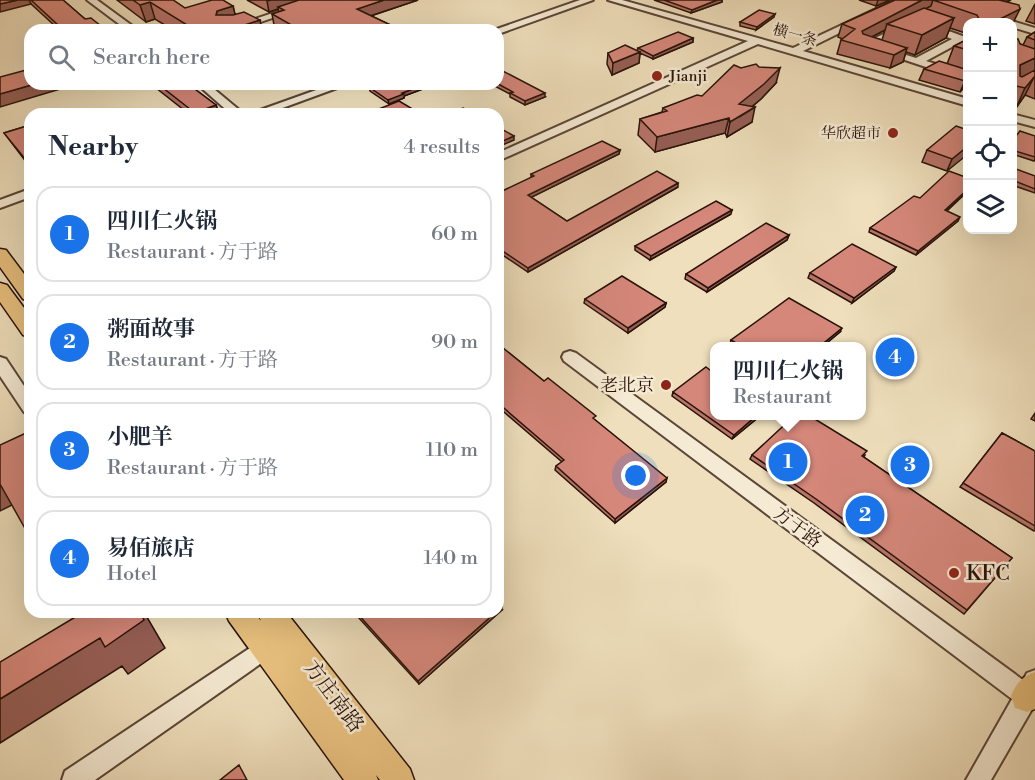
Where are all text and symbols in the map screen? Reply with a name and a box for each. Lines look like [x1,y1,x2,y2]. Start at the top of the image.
map controls [963,18,1017,234]
button: + [963,18,1017,72]
street label: 横一条 [771,20,819,51]
search box [24,24,504,90]
icon: search [45,41,78,74]
text: Search here [93,44,210,71]
place label: Jianji [668,67,707,86]
marker: Jianji [650,69,664,83]
button: − [963,72,1017,126]
place label: 华欣超市 [821,124,881,143]
marker: 华欣超市 [886,126,900,140]
button: locate [963,126,1017,180]
text: Nearby [48,131,138,163]
text: 4 results [403,135,480,160]
button: layers [963,180,1017,234]
text: 四川仁火锅 [107,208,217,235]
text: 1 [65,222,74,247]
text: 60 m [431,222,478,247]
text: Restaurant · 方于路 [107,240,278,265]
text: 粥面故事 [107,316,195,343]
text: 2 [63,330,76,355]
text: 90 m [431,330,478,355]
pin: 4 [876,334,914,380]
popup [710,342,866,420]
text: Restaurant · 方于路 [107,348,278,373]
text: 四川仁火锅 [733,358,843,385]
place label: 老北京 [600,374,654,397]
marker: 老北京 [659,378,673,392]
text: Restaurant [733,385,832,410]
text: 小肥羊 [107,424,173,451]
text: 3 [63,438,76,463]
text: 110 m [426,438,478,463]
pin: 1 [768,440,808,484]
pin: 3 [890,442,930,488]
text: Restaurant · 方于路 [107,456,278,481]
your location [621,461,650,490]
pin: 2 [846,492,884,538]
street label: 方于路 [769,502,826,553]
text: 易佰旅店 [107,535,195,562]
text: 4 [63,546,76,571]
text: 140 m [423,546,478,571]
place label: KFC [966,561,1010,587]
text: Hotel [107,562,157,587]
marker: KFC [947,566,961,580]
street label: 方庄南路 [298,655,369,738]

